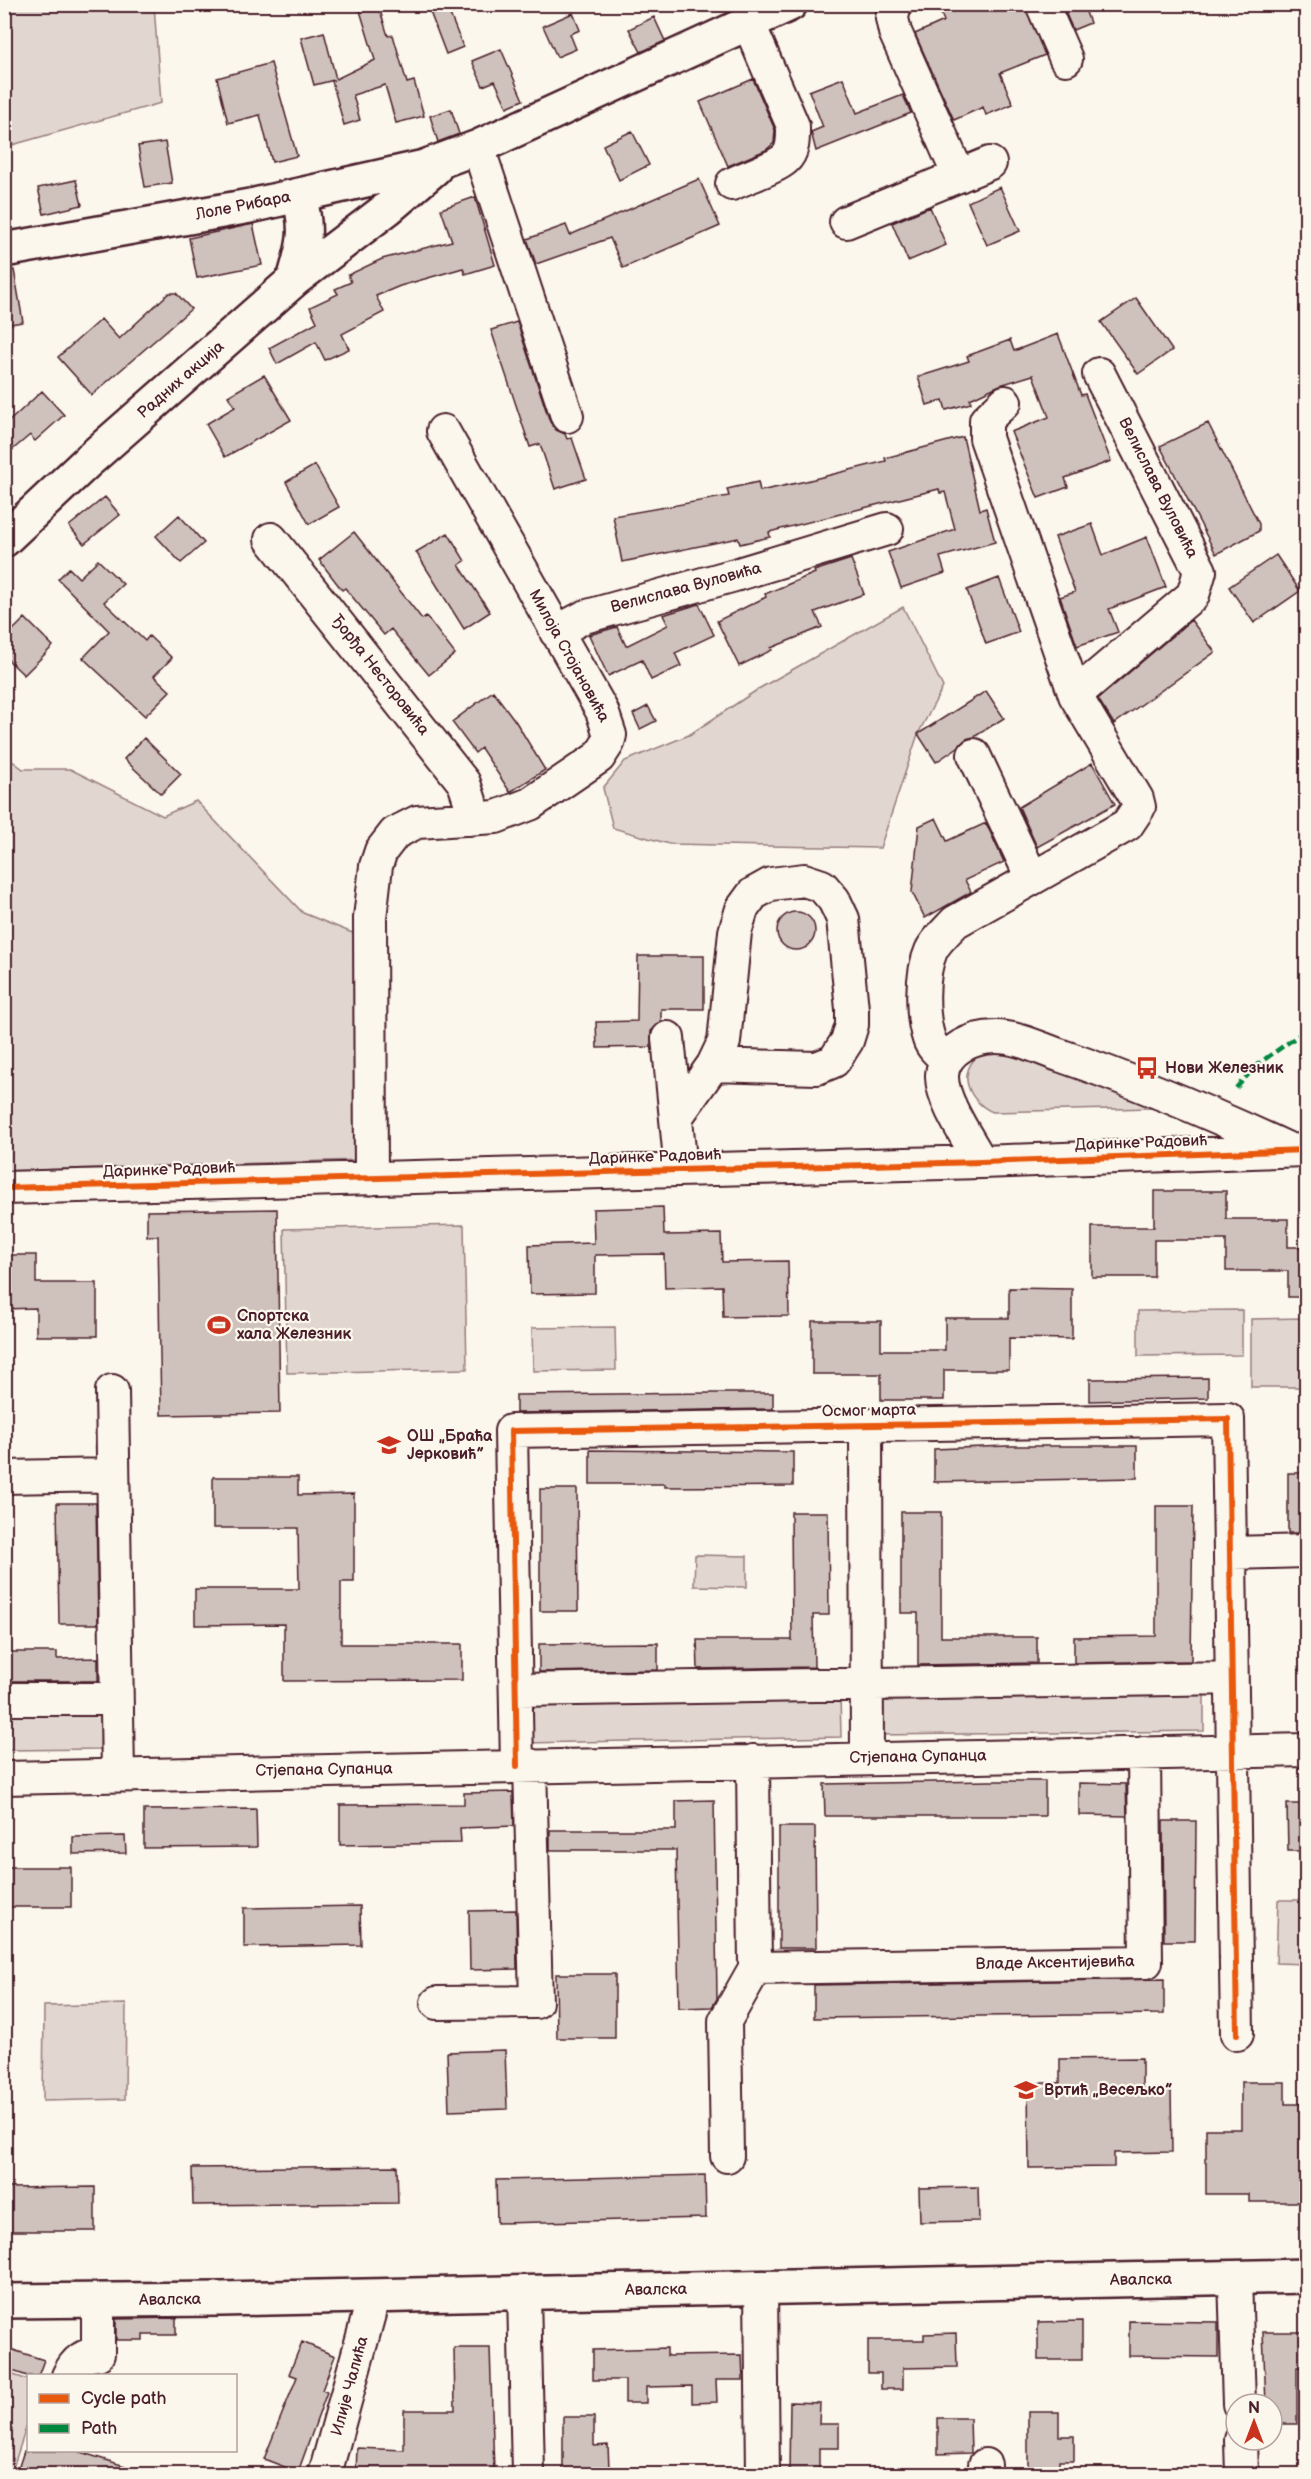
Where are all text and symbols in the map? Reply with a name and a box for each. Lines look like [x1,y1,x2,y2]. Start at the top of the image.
street label: Лоле Рибара [193,187,293,225]
street label: Радних акција [134,337,229,423]
street label: Велислава Вуловића [1114,414,1202,562]
street label: Велислава Вуловића [609,559,764,617]
street label: Милоја Стојановића [525,586,614,726]
street label: Ђорђа Несторовића [327,611,433,740]
bus stop icon: Нови Железник [1134,1055,1160,1081]
place label: Нови Железник [1165,1059,1284,1078]
street label: Даринке Радовић [1074,1131,1208,1155]
street label: Даринке Радовић [588,1145,722,1169]
street label: Даринке Радовић [102,1158,236,1182]
place label: Спортска хала Железник [237,1307,352,1344]
sports icon: Спортска хала Железник [206,1312,232,1338]
street label: Осмог марта [822,1401,917,1421]
place label: ОШ „Браћа Јерковић” [407,1427,493,1464]
school or university icon: ОШ „Браћа Јерковић” [376,1432,402,1458]
street label: Стјепана Супанца [849,1746,987,1768]
street label: Стјепана Супанца [255,1759,393,1781]
street label: Владе Аксентијевића [975,1952,1135,1974]
school or university icon: Вртић „Весељко” [1013,2077,1039,2103]
place label: Вртић „Весељко” [1044,2081,1173,2100]
street label: Авалска [1109,2270,1173,2290]
street label: Авалска [624,2280,688,2300]
street label: Авалска [138,2290,202,2310]
street label: Илије Чалића [328,2334,373,2438]
legend [27,2374,237,2452]
text: Cycle path [81,2388,167,2409]
north arrow [1224,2392,1284,2452]
text: N [1248,2399,1260,2418]
text: Path [81,2418,117,2439]

